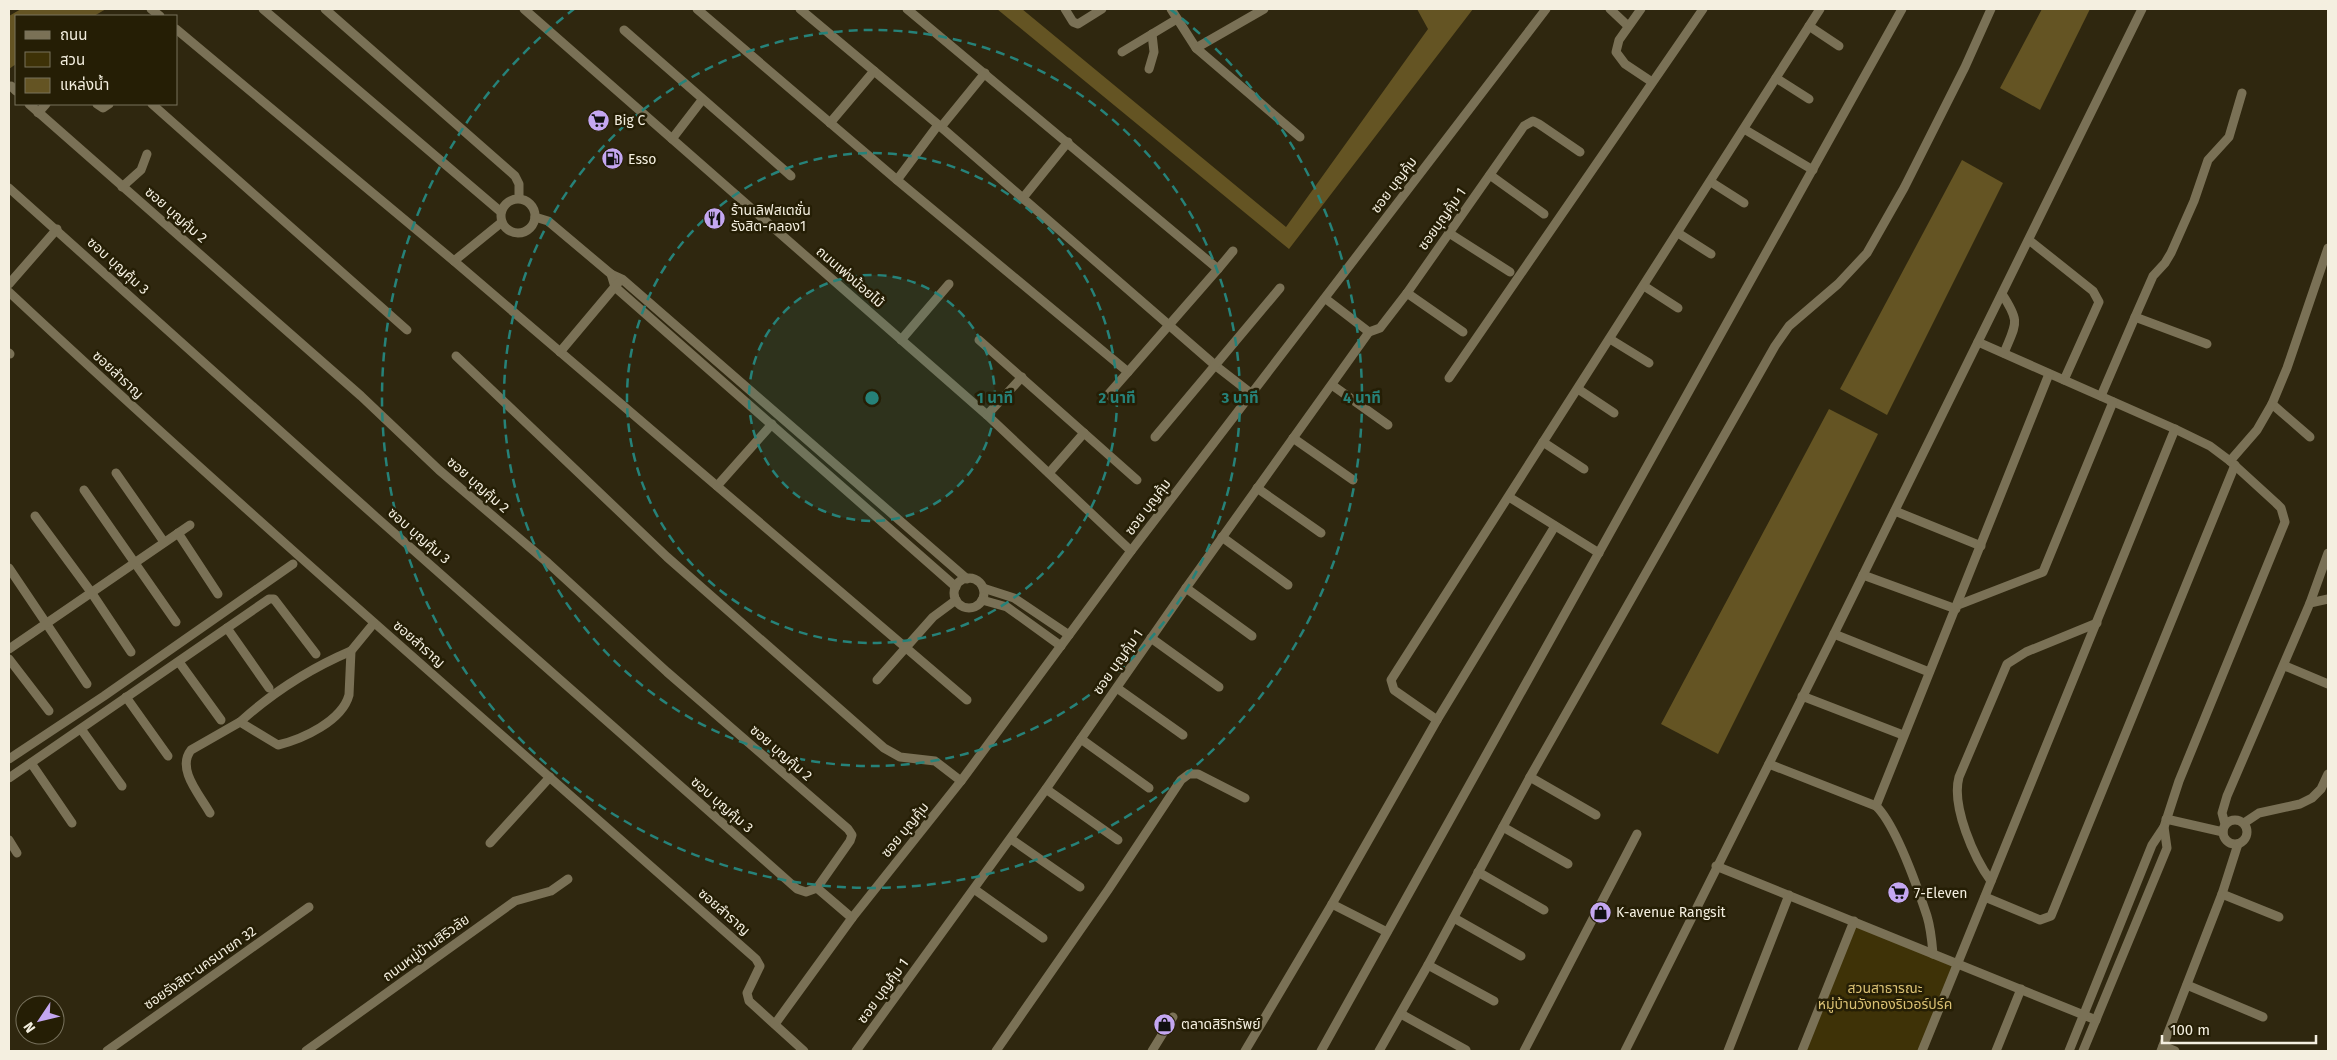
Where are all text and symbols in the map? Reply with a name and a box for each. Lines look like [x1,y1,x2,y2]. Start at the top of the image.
legend [15,15,178,105]
text: ถนน [60,26,87,44]
text: สวน [60,51,85,69]
text: แหล่งน้ำ [60,74,109,94]
supermarket icon: Big C [586,108,610,132]
place label: Big C [614,112,645,129]
fuel station icon: Esso [600,147,624,171]
place label: Esso [628,151,657,168]
street label: ซอย บุญคุ้ม [1367,153,1421,217]
street label: ซอย บุญคุ้ม 2 [141,183,211,247]
street label: ซอยบุญคุ้ม 1 [1414,185,1470,253]
place label: ร้านเลิฟสเตชั่น รังสิต-คลอง1 [731,200,811,235]
restaurant icon: ร้านเลิฟสเตชั่น รังสิต-คลอง1 [703,206,727,230]
street label: ซอบ บุญคุ้ม 3 [84,234,152,298]
street label: ถนนเพ่งน้อยไม้ [813,243,888,311]
street label: ซอยสำราญ [89,347,147,403]
centre of rings [863,389,881,407]
text: 1 นาที [977,389,1013,407]
text: 2 นาที [1098,389,1136,407]
text: 3 นาที [1220,389,1259,407]
text: 4 นาที [1343,389,1381,407]
street label: ซอย บุญคุ้ม 2 [443,453,513,517]
street label: ซอย บุญคุ้ม [1121,475,1175,539]
street label: ซอบ บุญคุ้ม 3 [384,504,454,568]
street label: ซอยสำราญ [390,617,448,671]
street label: ซอย บุญคุ้ม 1 [1089,626,1147,698]
street label: ซอย บุญคุ้ม 2 [746,721,816,785]
street label: ซอบ บุญคุ้ม 3 [687,773,757,837]
street label: ซอย บุญคุ้ม [878,799,932,861]
supermarket icon: 7-Eleven [1886,881,1910,905]
street label: ซอยสำราญ [695,885,753,939]
place label: 7-Eleven [1914,885,1968,902]
shop icon: K-avenue Rangsit [1588,900,1612,924]
place label: K-avenue Rangsit [1616,904,1727,921]
street label: ถนนหมู่บ้านสิริวลัย [379,911,473,985]
street label: ซอยรังสิต-นครนายก 32 [140,923,260,1013]
street label: ซอย บุญคุ้ม 1 [854,955,912,1027]
park label: สวนสาธารณะ หมู่บ้านวังทองริเวอร์ปร์ค [1818,980,1952,1013]
north arrow [15,995,65,1045]
shop icon: ตลาดสิริทรัพย์ [1153,1012,1177,1036]
scale bar [2162,1012,2316,1044]
place label: ตลาดสิริทรัพย์ [1181,1016,1261,1033]
text: N [20,1018,39,1036]
text: 100 m [2170,1021,2210,1039]

